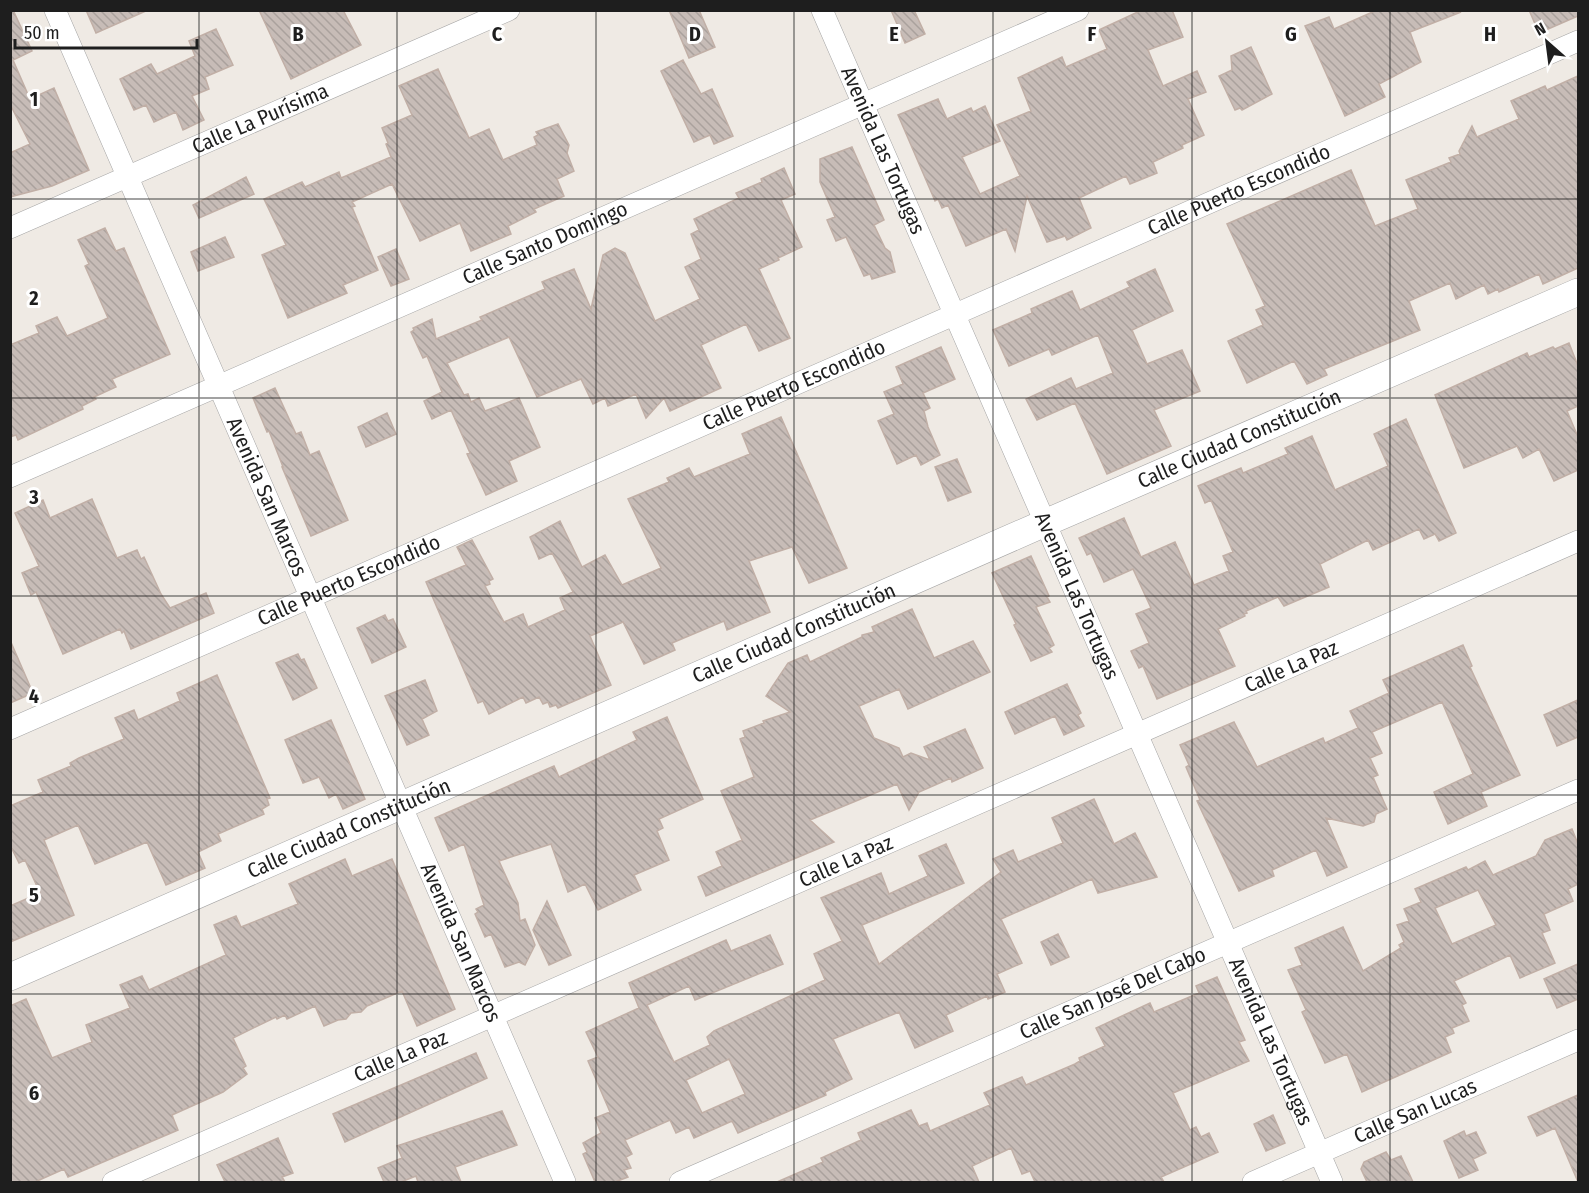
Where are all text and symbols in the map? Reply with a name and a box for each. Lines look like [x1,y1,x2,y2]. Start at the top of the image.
scale bar [15,12,196,50]
north arrow [1517,12,1577,72]
text: N [1531,19,1549,40]
text: 50 m [24,22,60,44]
text: B [292,22,304,46]
text: C [492,22,503,46]
text: D [689,22,701,46]
text: E [889,22,899,46]
text: F [1088,22,1097,46]
text: G [1285,22,1297,46]
text: H [1484,22,1496,46]
street label: Avenida Las Tortugas [835,62,931,238]
street label: Calle La Purísima [188,78,332,160]
text: 1 [30,87,38,111]
street label: Calle Puerto Escondido [1144,138,1334,241]
street label: Calle Santo Domingo [459,196,632,291]
text: 2 [28,286,39,310]
street label: Calle Puerto Escondido [698,334,889,437]
street label: Calle Ciudad Constitución [1134,383,1345,494]
street label: Avenida San Marcos [221,413,313,580]
text: 3 [28,485,39,509]
street label: Avenida Las Tortugas [1029,508,1125,684]
street label: Calle Puerto Escondido [253,529,444,632]
street label: Calle Ciudad Constitución [688,577,900,689]
street label: Calle La Paz [1240,635,1342,698]
text: 4 [29,684,39,708]
street label: Calle Ciudad Constitución [243,772,455,884]
street label: Calle La Paz [795,829,897,893]
street label: Avenida San Marcos [415,859,507,1026]
text: 5 [29,883,39,907]
street label: Calle San José Del Cabo [1015,941,1210,1045]
street label: Avenida Las Tortugas [1223,954,1319,1129]
street label: Calle La Paz [350,1024,452,1088]
street label: Calle San Lucas [1350,1073,1481,1149]
text: 6 [29,1081,39,1105]

